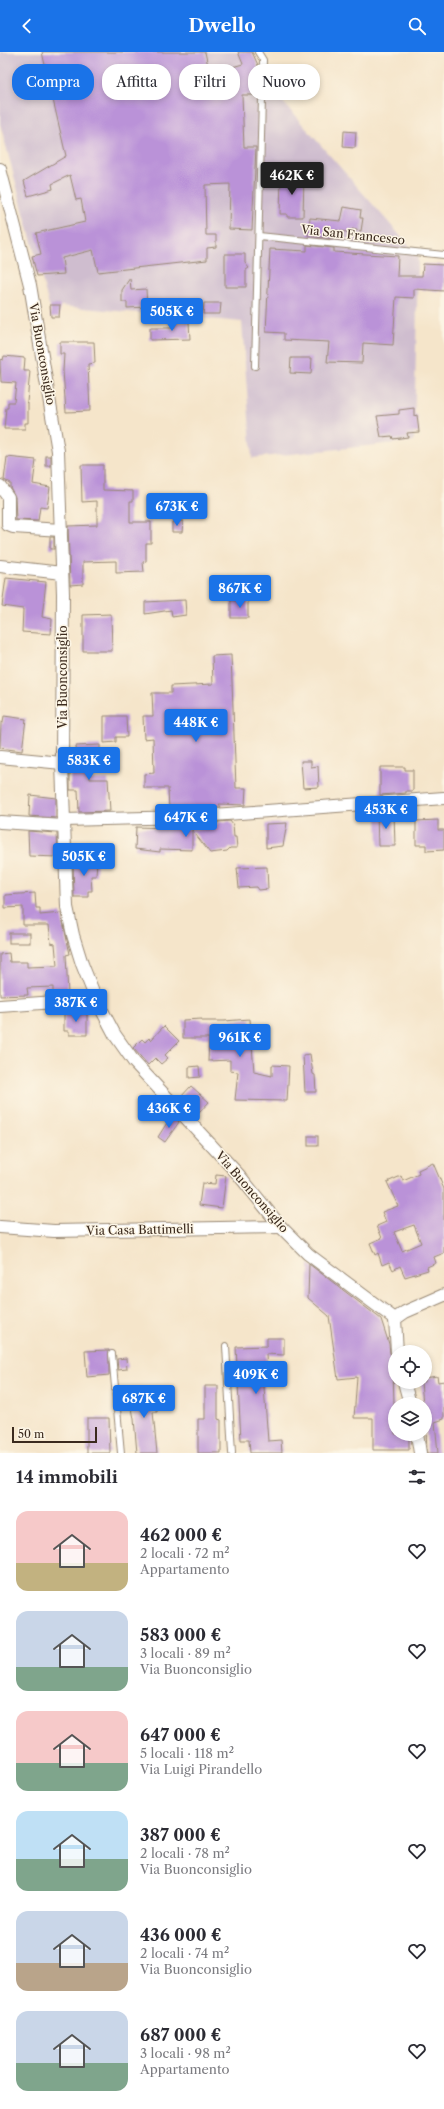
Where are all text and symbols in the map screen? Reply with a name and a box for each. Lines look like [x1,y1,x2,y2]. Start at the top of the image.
icon: back [16,15,38,37]
text: Dwello [188,15,256,37]
icon: search [406,15,428,37]
chip: Compra [12,64,94,100]
chip: Affitta [102,64,171,100]
chip: Filtri [179,64,240,100]
chip: Nuovo [248,64,320,100]
pin: 462K € [259,162,325,196]
text: 462K € [270,167,314,183]
street label: Via San Francesco [299,221,406,247]
pin: 505K € [139,298,205,332]
street label: Via Buonconsiglio [26,301,59,406]
text: 505K € [150,303,194,319]
pin: 673K € [144,493,210,527]
text: 673K € [155,498,199,514]
pin: 867K € [207,575,273,609]
text: 867K € [218,580,262,596]
street label: Via Buonconsiglio [55,625,70,730]
pin: 448K € [163,709,229,743]
text: 448K € [173,714,219,730]
pin: 583K € [56,747,122,781]
text: 583K € [67,752,111,768]
pin: 453K € [353,796,419,830]
text: 453K € [364,801,408,817]
pin: 647K € [153,804,219,838]
text: 647K € [164,809,208,825]
pin: 505K € [51,843,117,877]
text: 505K € [62,848,106,864]
pin: 387K € [43,989,109,1023]
text: 387K € [54,994,98,1010]
pin: 961K € [207,1024,273,1058]
text: 961K € [219,1029,261,1045]
pin: 436K € [136,1095,202,1129]
text: 436K € [147,1100,191,1116]
street label: Via Buonconsiglio [212,1147,292,1236]
street label: Via Casa Battimelli [85,1221,194,1238]
map controls [388,1345,432,1441]
button: locate [388,1345,432,1389]
pin: 409K € [223,1361,289,1395]
text: 409K € [233,1366,279,1382]
pin: 687K € [111,1385,177,1419]
text: 687K € [122,1390,166,1406]
button: layers [388,1397,432,1441]
scale bar [12,1425,97,1444]
text: 50 m [18,1427,44,1441]
icon: filters [406,1466,428,1488]
text: 14 immobili [16,1467,118,1487]
text: 462 000 € [140,1525,222,1545]
icon: home [48,1527,96,1575]
icon: heart [406,1540,428,1562]
text: 2 locali · 72 m² [140,1545,230,1561]
text: Appartamento [140,1561,230,1577]
text: 583 000 € [140,1625,221,1645]
icon: home [48,1627,96,1675]
icon: heart [406,1640,428,1662]
text: 3 locali · 89 m² [140,1645,231,1661]
text: Via Buonconsiglio [140,1661,252,1677]
text: 647 000 € [140,1725,221,1745]
icon: home [48,1727,96,1775]
icon: heart [406,1740,428,1762]
text: 5 locali · 118 m² [140,1745,234,1761]
text: Via Luigi Pirandello [140,1761,262,1777]
text: 387 000 € [140,1825,221,1845]
icon: home [48,1827,96,1875]
icon: heart [406,1840,428,1862]
text: 2 locali · 78 m² [140,1845,230,1861]
text: Via Buonconsiglio [140,1861,252,1877]
text: 436 000 € [140,1925,222,1945]
icon: home [48,1927,96,1975]
icon: heart [406,1940,428,1962]
text: 2 locali · 74 m² [140,1945,229,1961]
text: Via Buonconsiglio [140,1961,252,1977]
text: 687 000 € [140,2025,221,2045]
icon: home [48,2027,96,2075]
icon: heart [406,2040,428,2062]
text: 3 locali · 98 m² [140,2045,231,2061]
text: Appartamento [140,2061,230,2077]

